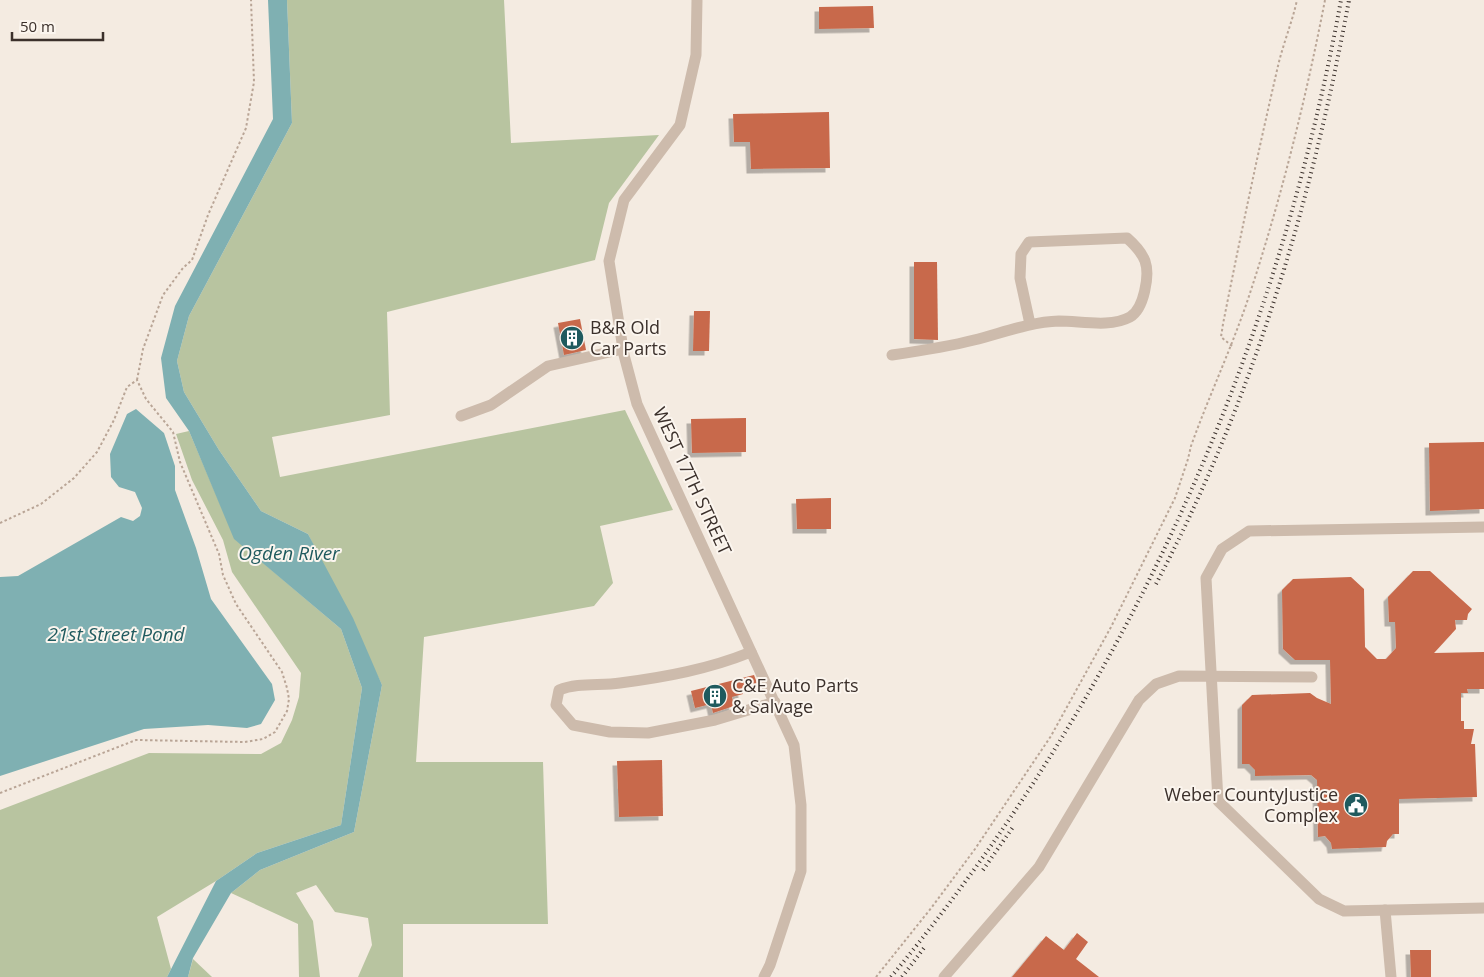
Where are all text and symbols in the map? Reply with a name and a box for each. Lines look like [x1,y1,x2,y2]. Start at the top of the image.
scale bar [12,10,104,42]
text: 50 m [20,16,55,36]
place label: B&R Old Car Parts [590,315,667,360]
building icon: B&R Old Car Parts [559,325,585,351]
street label: WEST 17TH STREET [648,403,738,558]
water label: Ogden River [238,540,341,566]
water label: 21st Street Pond [47,621,186,647]
place label: C&E Auto Parts & Salvage [732,673,859,718]
building icon: C&E Auto Parts & Salvage [702,683,728,709]
place label: Weber CountyJustice Complex [1164,782,1339,827]
public building icon: Weber CountyJustice Complex [1343,792,1369,818]

